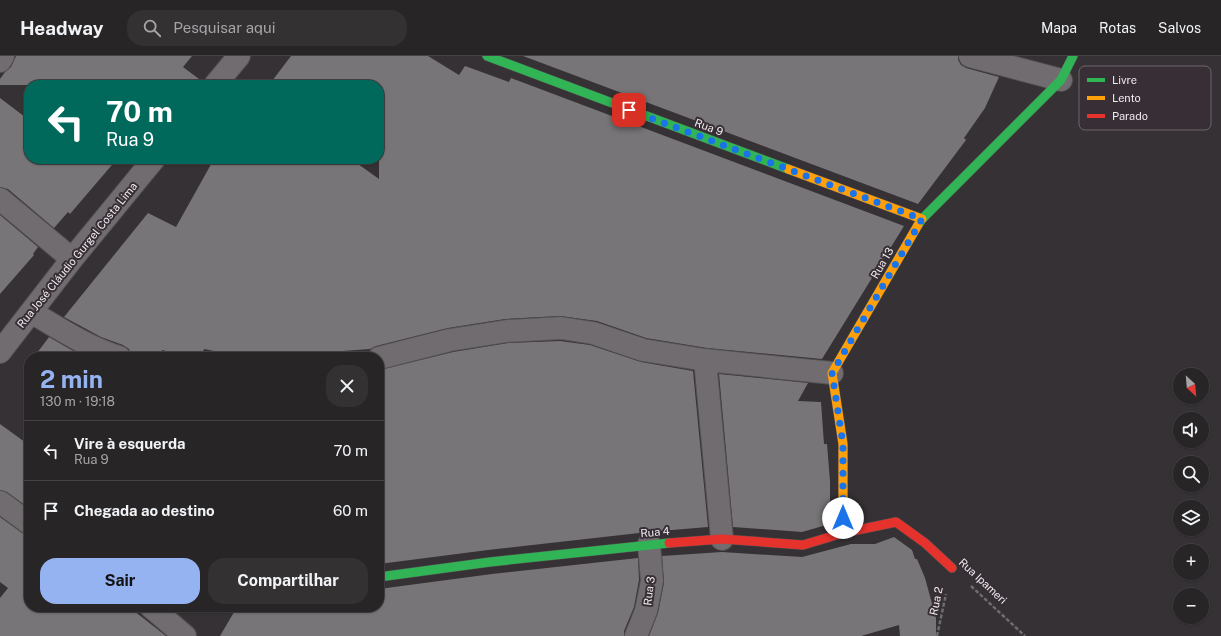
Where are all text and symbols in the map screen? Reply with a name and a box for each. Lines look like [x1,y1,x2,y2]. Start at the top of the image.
search box [127,10,407,46]
text: Headway [20,17,103,39]
icon: search [141,17,163,39]
text: Pesquisar aqui [173,19,275,36]
text: Mapa [1041,20,1077,36]
text: Rotas [1099,20,1136,36]
text: Salvos [1158,20,1201,36]
legend [1079,66,1211,130]
text: Livre [1112,74,1137,86]
text: Lento [1112,92,1141,104]
pin [612,93,646,127]
text: 70 m [106,95,173,128]
icon: left [40,96,92,148]
icon: arrive [618,99,640,121]
text: Parado [1112,110,1148,122]
street label: Rua 9 [693,116,725,138]
text: Rua 9 [106,129,154,150]
street label: Rua José Cláudio Gurgel Costa Lima [15,180,139,330]
street label: Rua 13 [868,245,896,281]
text: 2 min [40,365,103,393]
button: close [326,365,368,407]
north arrow [1173,368,1209,404]
map controls [1173,368,1209,624]
text: 130 m · 19:18 [40,394,115,409]
button: sound [1173,412,1209,448]
text: Vire à esquerda [74,435,186,452]
icon: left [40,440,62,462]
text: 70 m [333,442,368,459]
text: Rua 9 [74,452,109,467]
button: search [1173,456,1209,492]
position arrow [822,497,864,539]
icon: arrive [40,500,62,522]
button: layers [1173,500,1209,536]
text: Chegada ao destino [74,502,215,519]
text: 60 m [333,502,368,519]
street label: Rua 4 [640,525,670,539]
button: + [1173,544,1209,580]
street label: Rua Ipameri [957,556,1009,606]
button: Sair [40,558,200,604]
button: Compartilhar [208,558,368,604]
street label: Rua 3 [641,576,657,606]
street label: Rua 2 [927,585,945,616]
button: − [1173,588,1209,624]

